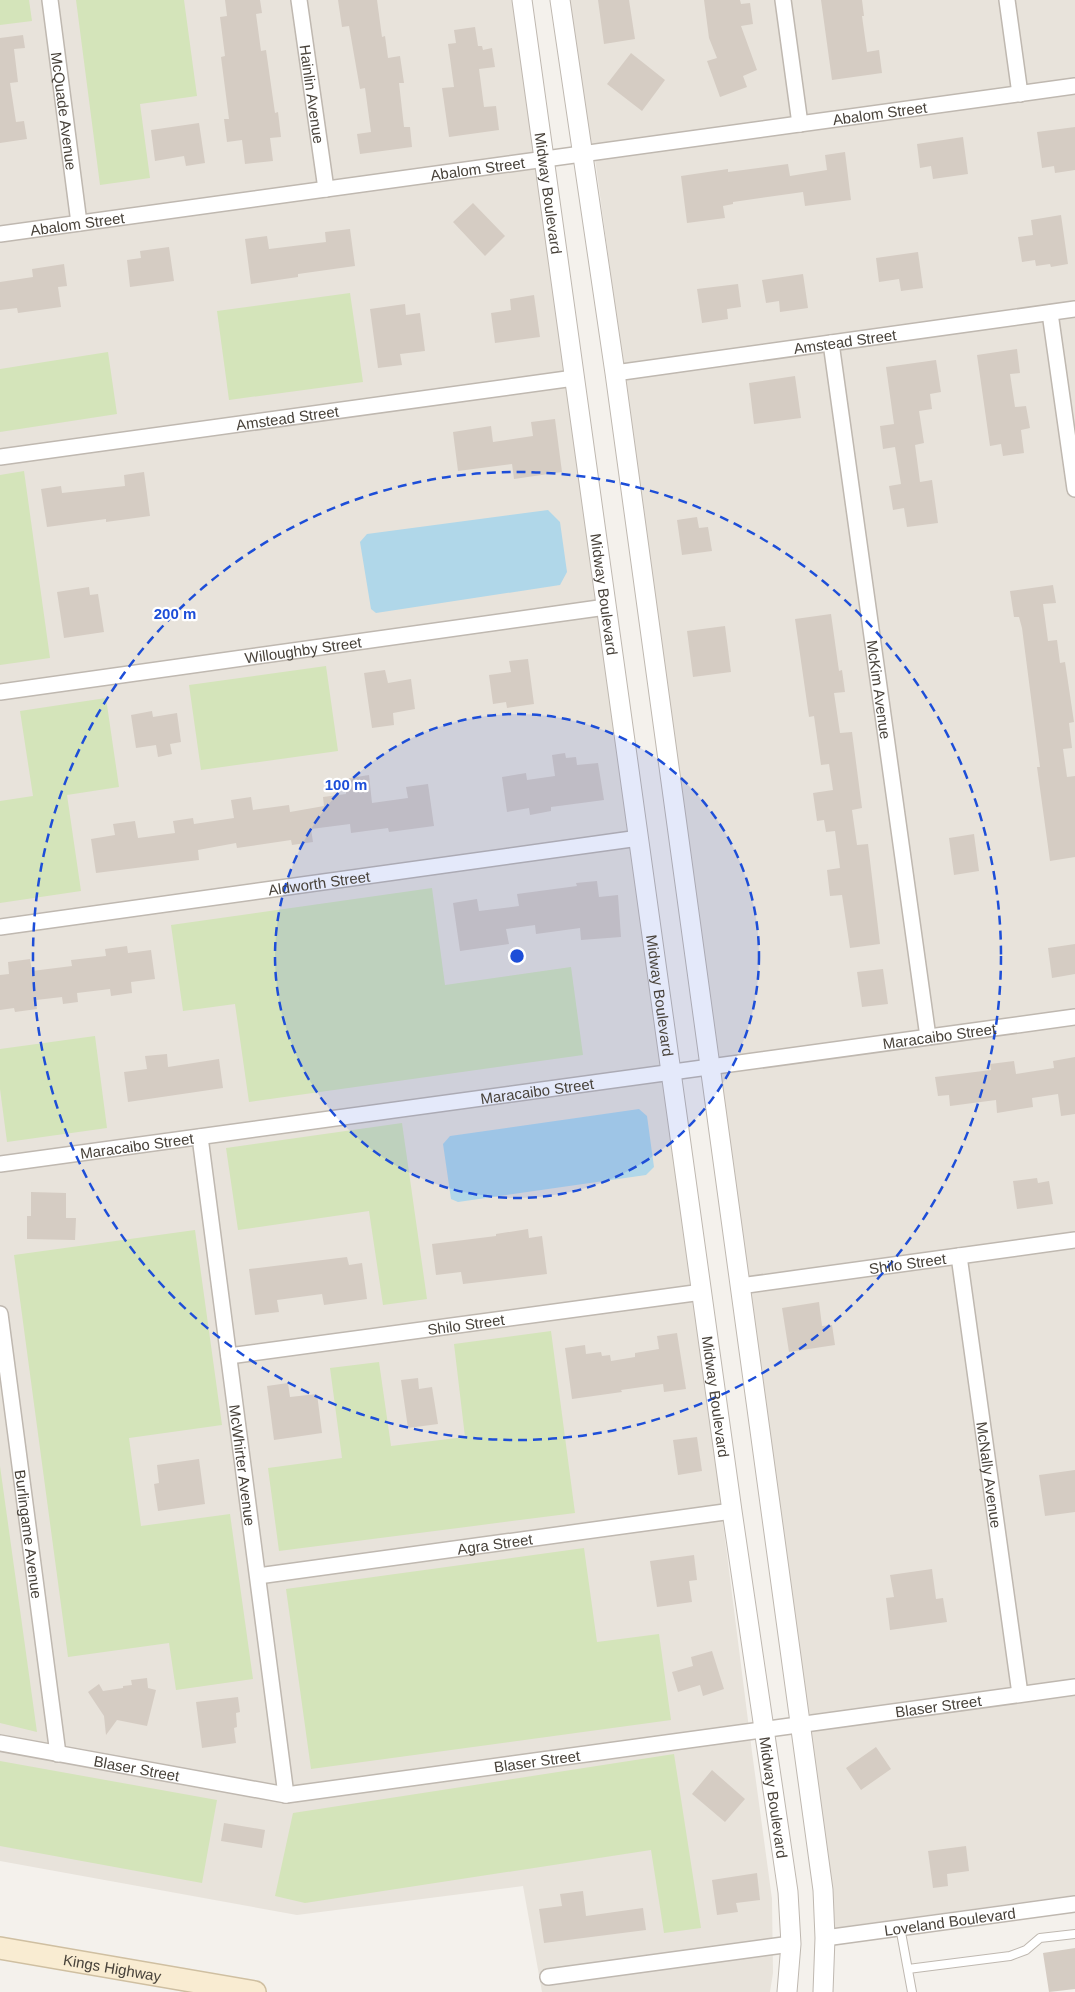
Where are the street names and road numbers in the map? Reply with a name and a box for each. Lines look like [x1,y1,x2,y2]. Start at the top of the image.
street label: Hainlin Avenue [297,43,328,145]
street label: McQuade Avenue [48,51,81,171]
street label: Abalom Street [831,98,929,128]
street label: Midway Boulevard [532,131,566,255]
street label: Abalom Street [429,153,527,183]
street label: Abalom Street [29,208,126,238]
street label: Amstead Street [792,325,898,357]
street label: Amstead Street [235,402,341,433]
street label: Midway Boulevard [588,532,621,656]
street label: Willoughby Street [244,633,363,666]
street label: McKim Avenue [864,639,895,740]
street label: Aldworth Street [267,867,372,898]
street label: Midway Boulevard [643,934,677,1057]
street label: Maracaibo Street [881,1019,998,1052]
street label: Maracaibo Street [479,1074,596,1107]
street label: Maracaibo Street [79,1129,195,1161]
street label: Shilo Street [868,1249,948,1277]
street label: Shilo Street [426,1310,506,1338]
street label: Midway Boulevard [699,1335,733,1458]
street label: McWhirter Avenue [227,1403,259,1527]
street label: McNally Avenue [974,1421,1005,1529]
street label: Burlingame Avenue [12,1469,46,1600]
street label: Agra Street [456,1530,534,1557]
street label: Blaser Street [894,1691,983,1720]
street label: Midway Boulevard [757,1736,791,1859]
street label: Blaser Street [493,1746,582,1775]
street label: Blaser Street [93,1752,182,1784]
street label: Loveland Boulevard [883,1904,1017,1938]
street label: Kings Highway [62,1951,163,1984]

